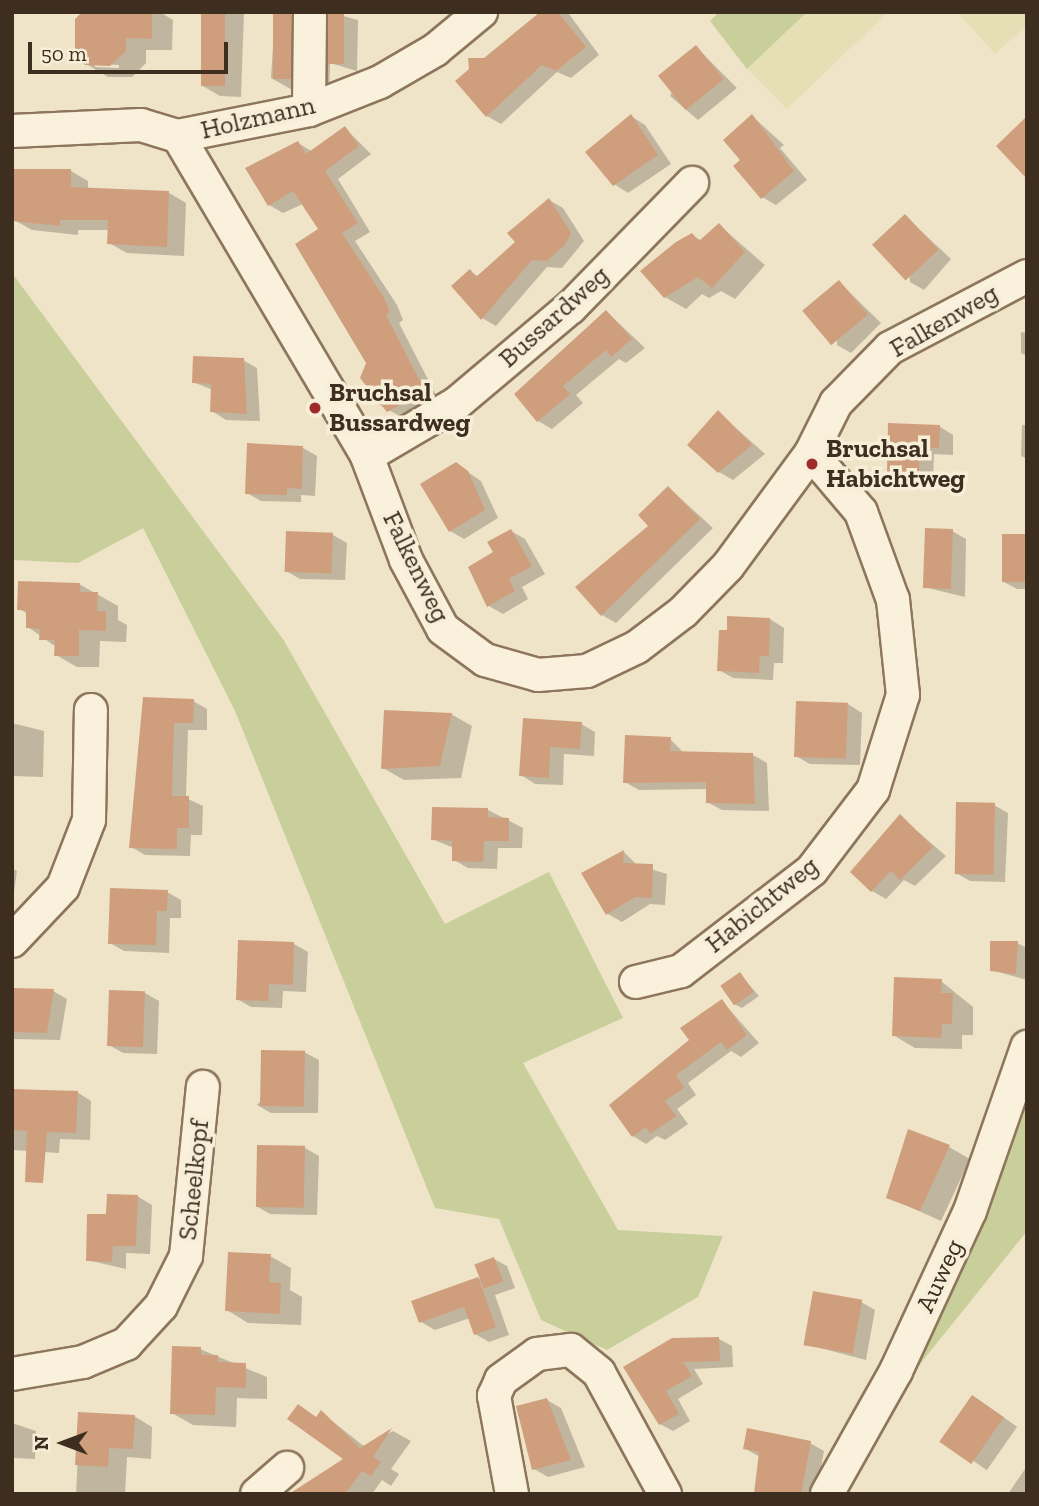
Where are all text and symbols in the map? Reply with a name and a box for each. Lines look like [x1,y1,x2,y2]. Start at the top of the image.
scale bar [32,28,231,72]
text: 50 m [41,41,87,66]
street label: Holzmann [198,90,318,146]
street label: Bussardweg [493,260,615,374]
street label: Falkenweg [884,278,1004,364]
place label: Bruchsal Bussardweg [329,377,470,438]
marker: Bruchsal Bussardweg [307,400,323,416]
place label: Bruchsal Habichtweg [826,433,965,494]
marker: Bruchsal Habichtweg [804,456,820,472]
street label: Falkenweg [376,506,456,628]
street label: Habichtweg [700,850,824,960]
street label: Scheelkopf [172,1118,216,1242]
street label: Auweg [910,1235,970,1317]
north arrow [28,1408,98,1478]
text: N [30,1436,53,1450]

